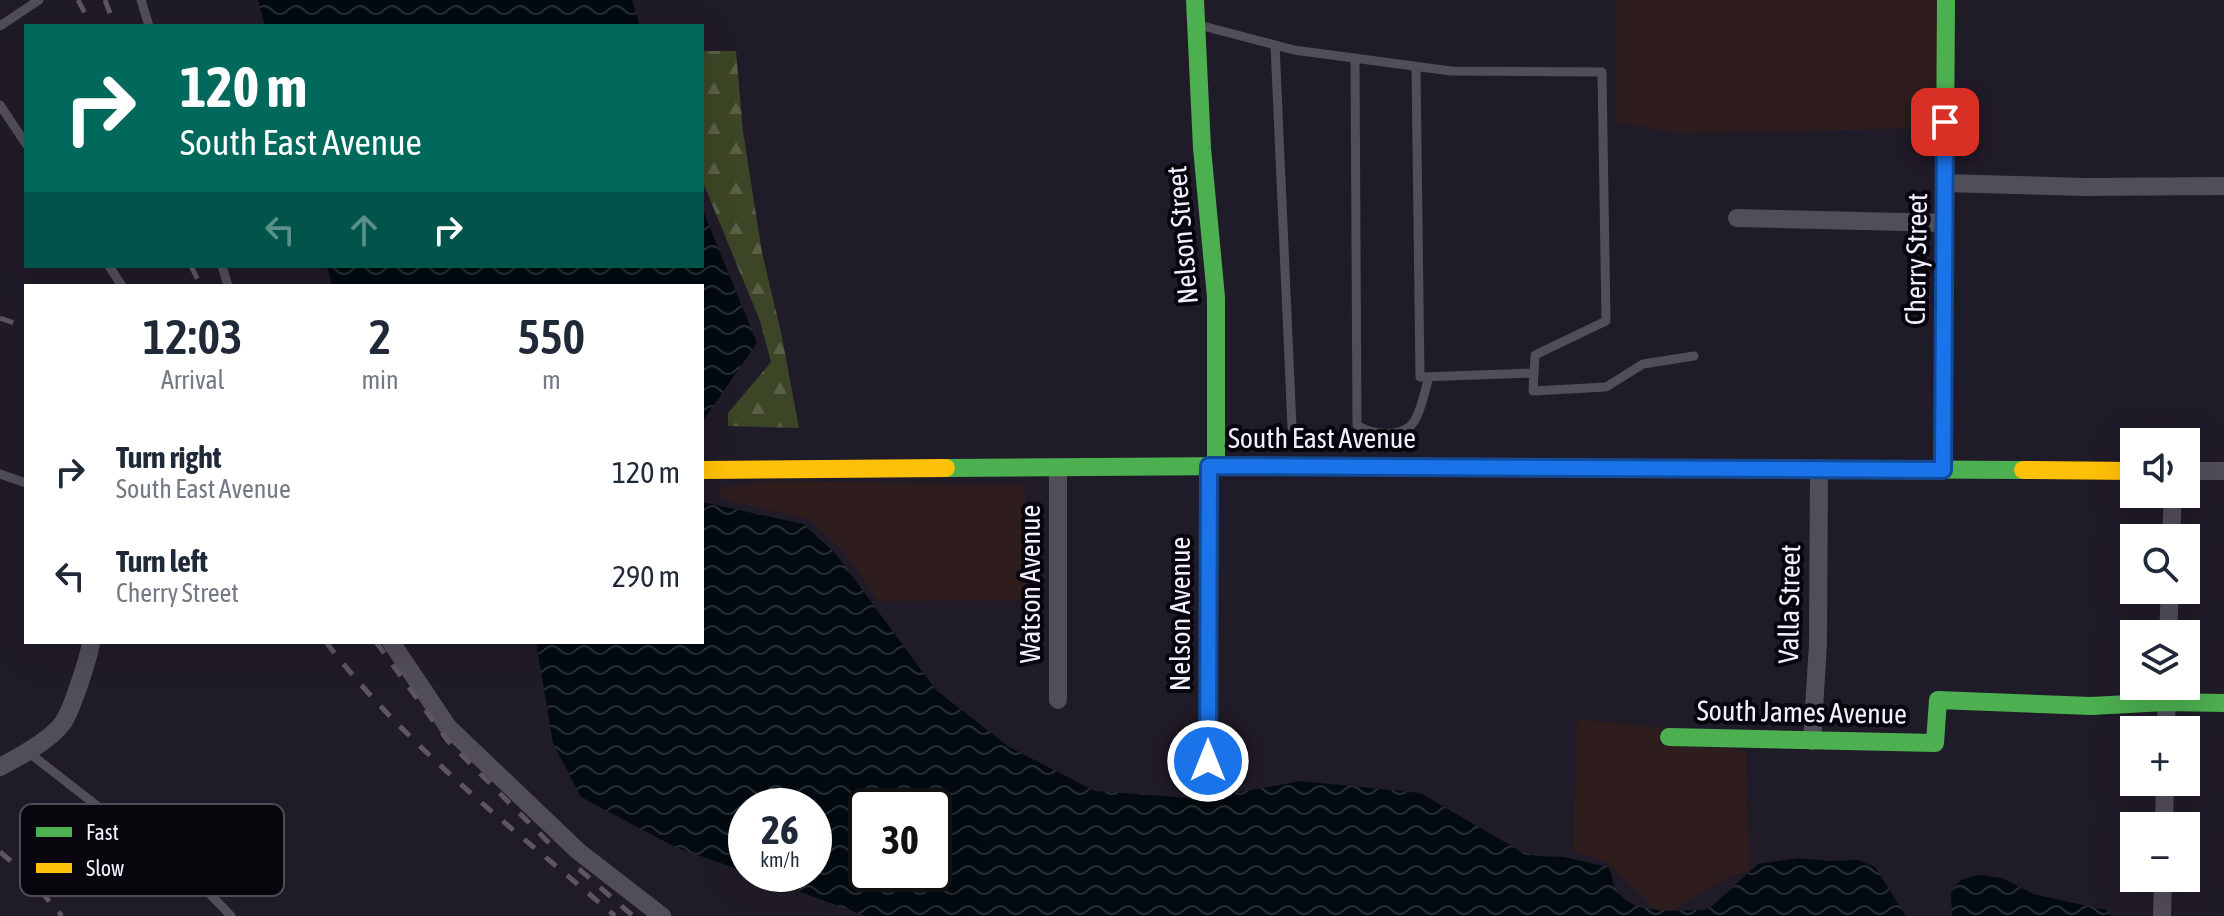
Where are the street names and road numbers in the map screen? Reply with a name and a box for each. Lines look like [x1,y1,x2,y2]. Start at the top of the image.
street label: Nelson Street [1160,165,1204,305]
street label: Cherry Street [1899,193,1933,325]
street label: South East Avenue [1228,422,1416,454]
street label: Watson Avenue [1014,505,1046,663]
street label: Nelson Avenue [1164,537,1196,691]
street label: Valla Street [1772,544,1806,664]
street label: South James Avenue [1697,694,1907,730]

